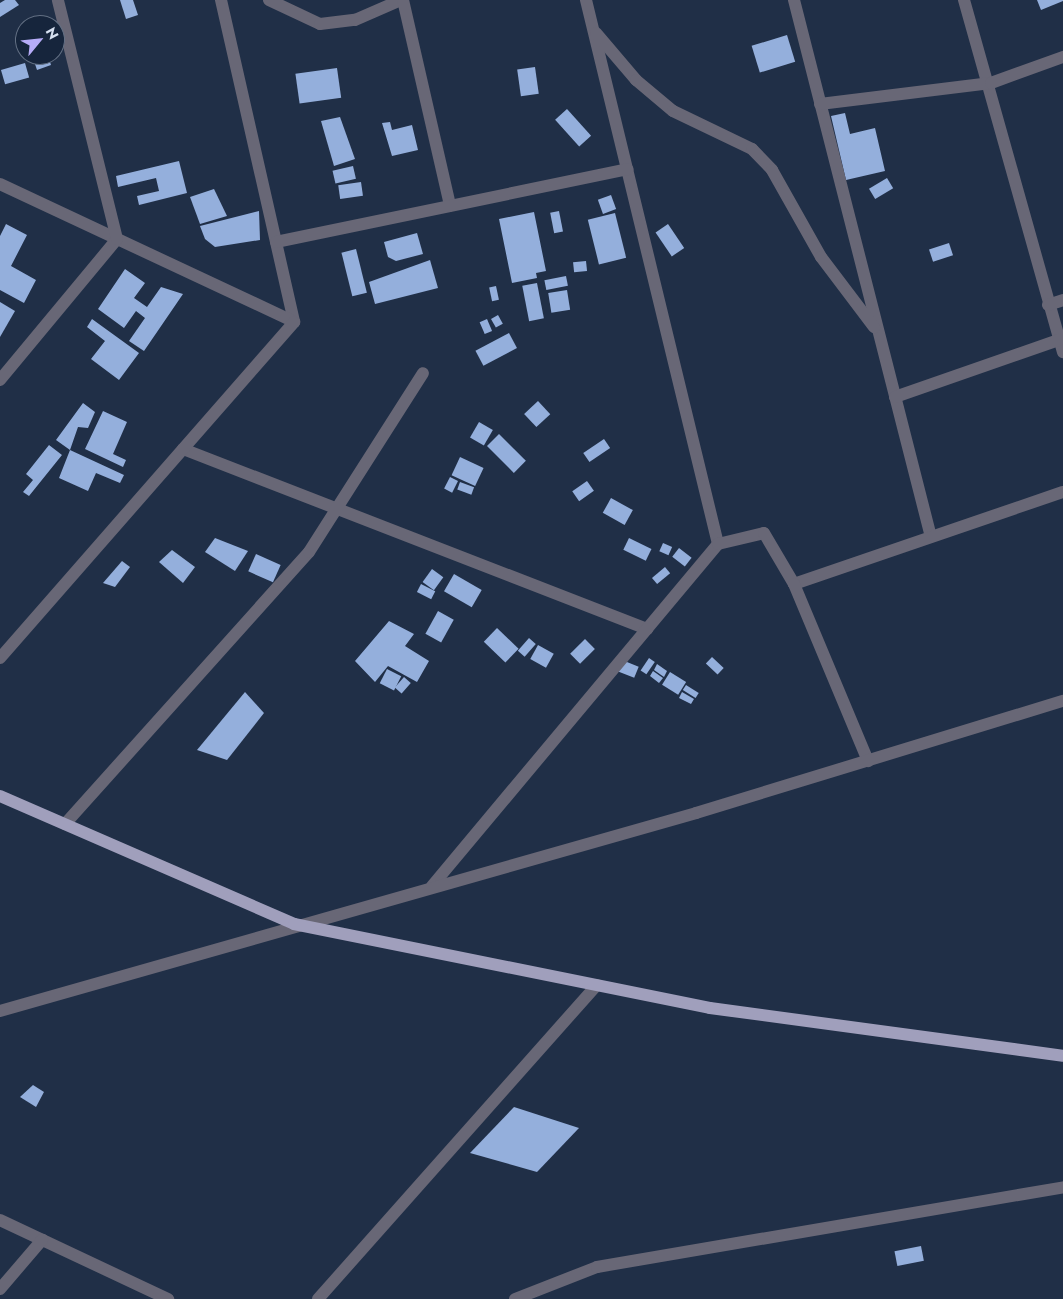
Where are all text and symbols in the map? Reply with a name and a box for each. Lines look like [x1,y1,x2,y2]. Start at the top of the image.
north arrow [15,15,65,65]
text: N [41,24,64,43]

